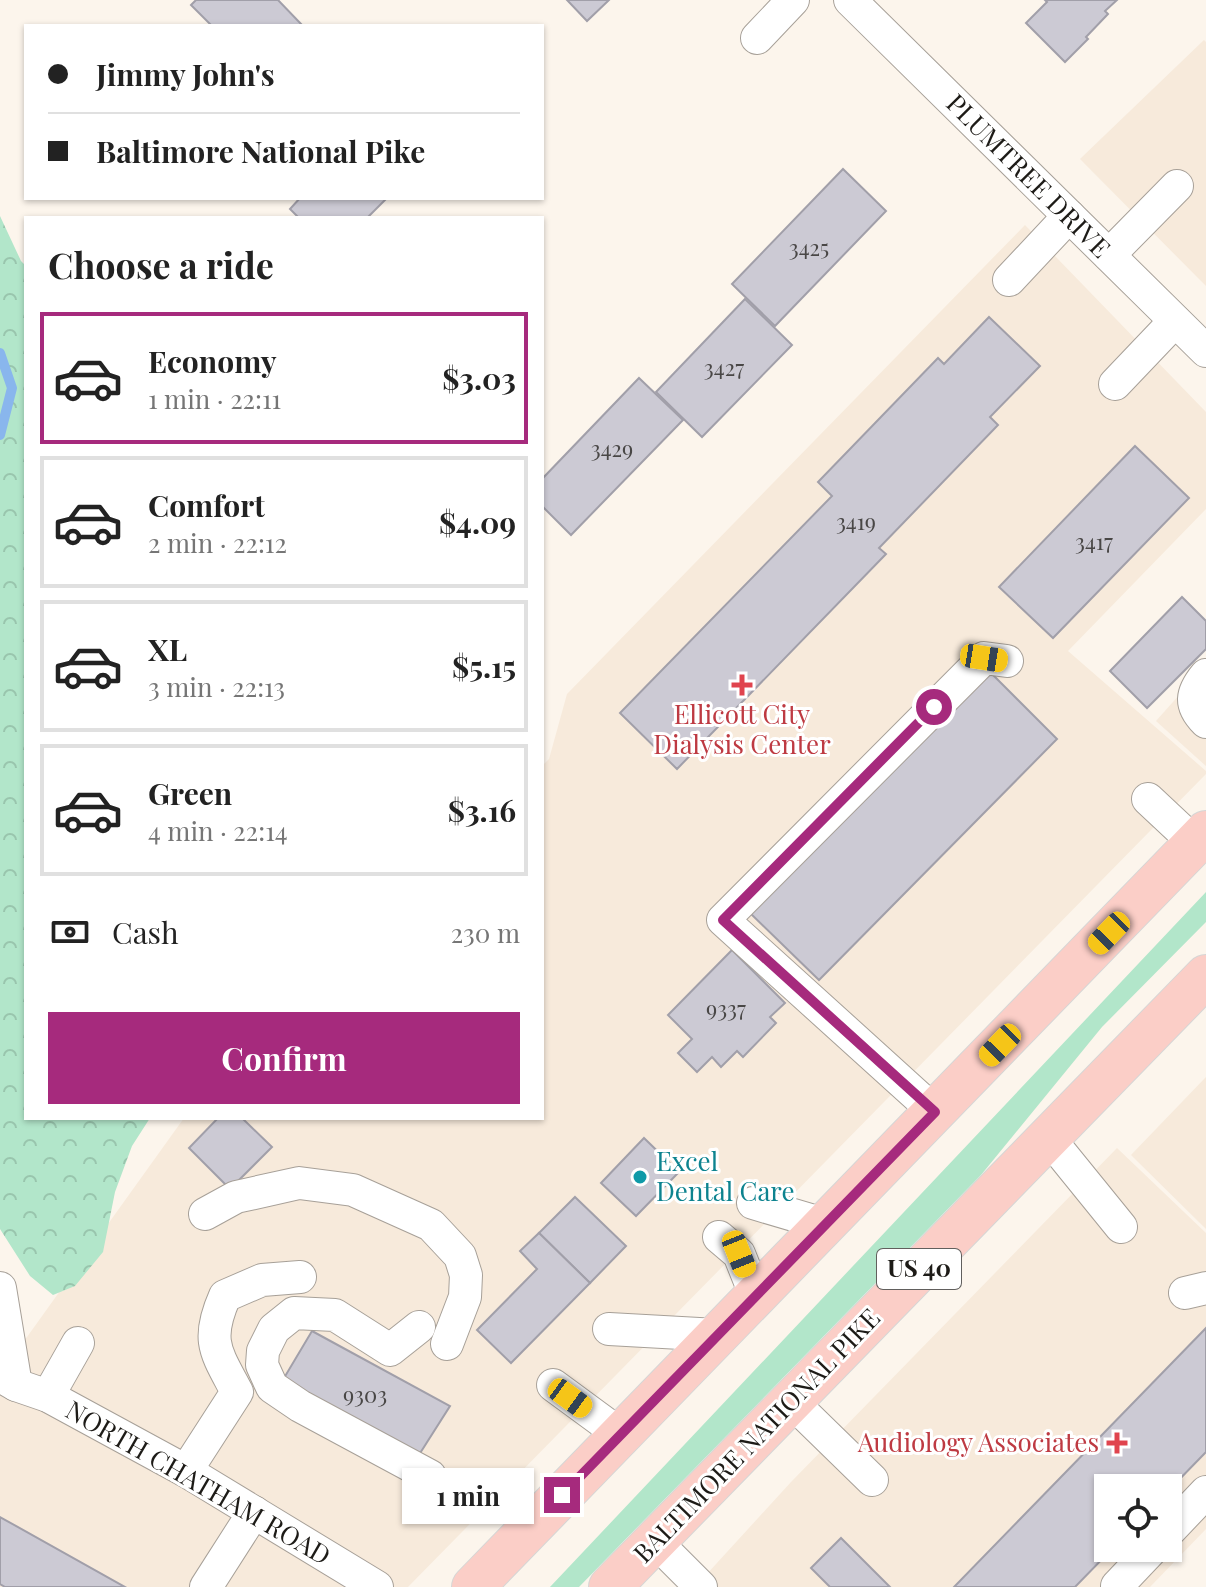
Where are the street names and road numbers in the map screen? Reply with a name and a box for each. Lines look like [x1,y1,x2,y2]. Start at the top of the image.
street label: PLUMTREE DRIVE [939,85,1119,265]
road number: US 40 [877,1249,961,1289]
street label: BALTIMORE NATIONAL PIKE [625,1300,887,1570]
street label: NORTH CHATHAM ROAD [60,1392,337,1572]

